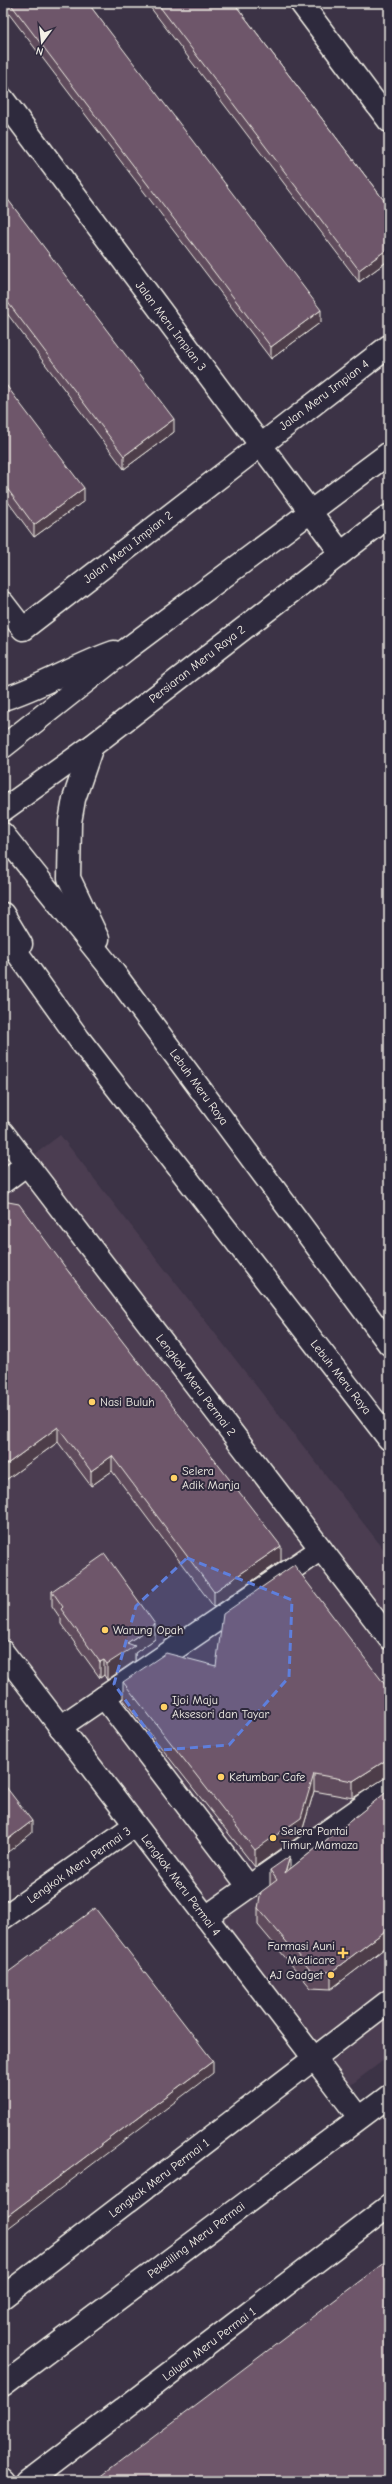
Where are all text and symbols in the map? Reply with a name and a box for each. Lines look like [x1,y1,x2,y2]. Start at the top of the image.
north arrow [22,22,62,62]
text: N [34,44,45,58]
street label: Jalan Meru Impian 3 [133,278,209,374]
street label: Jalan Meru Impian 4 [276,357,372,433]
street label: Jalan Meru Impian 2 [81,508,175,586]
street label: Persiaran Meru Raya 2 [146,622,248,706]
street label: Lebuh Meru Raya [167,1046,231,1128]
street label: Lengkok Meru Permai 2 [153,1331,239,1439]
street label: Lebuh Meru Raya [308,1337,374,1417]
place label: Nasi Buluh [100,1395,155,1409]
marker: Nasi Buluh [87,1397,97,1407]
place label: Selera Adik Manja [182,1464,240,1492]
marker: Selera Adik Manja [169,1473,179,1483]
place label: Warung Opah [113,1623,183,1637]
marker: Warung Opah [100,1625,110,1635]
place label: Ijoi Maju Aksesori dan Tayar [172,1693,269,1721]
marker: Ijoi Maju Aksesori dan Tayar [159,1702,169,1712]
place label: Ketumbar Cafe [229,1770,305,1784]
marker: Ketumbar Cafe [216,1772,226,1782]
street label: Lengkok Meru Permai 3 [24,1824,134,1906]
place label: Selera Pantai Timur Mamaza [281,1824,358,1852]
street label: Lengkok Meru Permai 4 [138,1832,224,1939]
marker: Selera Pantai Timur Mamaza [268,1833,278,1843]
place label: Farmasi Auni Medicare [267,1939,335,1967]
marker: Farmasi Auni Medicare [338,1948,348,1958]
place label: AJ Gadget [270,1968,324,1982]
marker: AJ Gadget [326,1970,336,1980]
street label: Lengkok Meru Permai 1 [106,2136,212,2220]
street label: Pekeliling Meru Permai [145,2199,247,2281]
street label: Laluan Meru Permai 1 [160,2304,259,2384]

